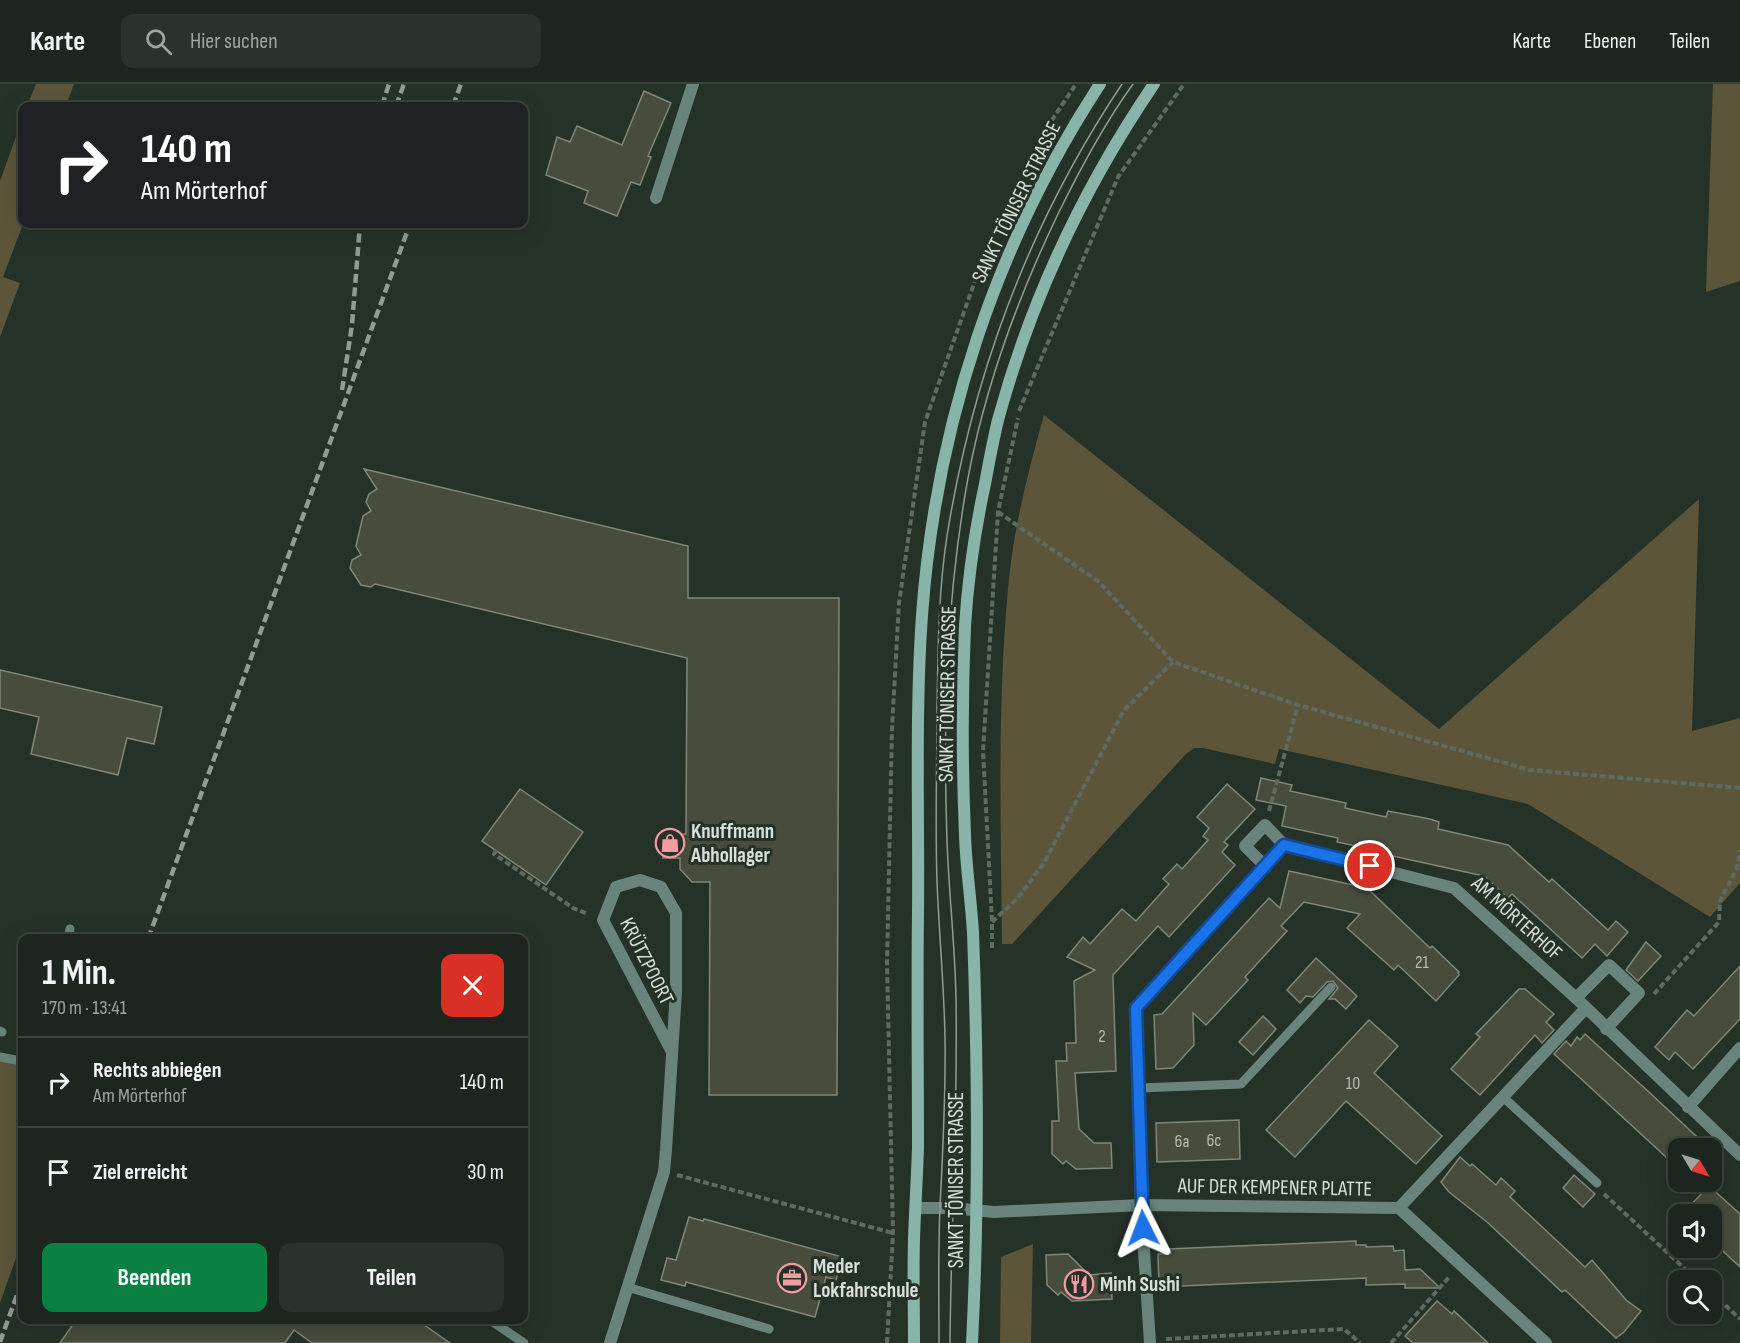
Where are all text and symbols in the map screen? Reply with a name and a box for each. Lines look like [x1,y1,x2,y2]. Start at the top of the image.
search box [121,14,541,68]
text: Karte [30,25,85,58]
icon: search [142,25,175,58]
text: Hier suchen [190,28,278,55]
text: Karte [1513,29,1551,54]
text: Ebenen [1584,29,1636,54]
text: Teilen [1669,29,1710,54]
street label: SANKT TÖNISER STRASSE [967,117,1066,287]
text: 140 m [141,124,232,175]
icon: right [42,126,120,204]
text: Am Mörterhof [141,175,267,207]
street label: SANKT TÖNISER STRASSE [933,606,962,782]
place label: Knuffmann Abhollager [690,819,774,868]
shop icon: Knuffmann Abhollager [654,827,686,859]
pin [1344,840,1395,891]
icon: arrive [1353,849,1386,882]
street label: AM MÖRTERHOF [1465,871,1567,966]
street label: KRÜTZPOORT [614,914,679,1009]
text: 1 Min. [42,952,116,995]
house number: 21 [1415,952,1430,973]
button: close [441,954,504,1017]
text: 170 m · 13:41 [42,996,127,1020]
house number: 2 [1098,1026,1106,1047]
text: Rechts abbiegen [93,1057,222,1084]
icon: right [42,1066,75,1099]
text: 140 m [460,1069,504,1096]
house number: 10 [1346,1073,1360,1094]
text: Am Mörterhof [93,1084,186,1108]
street label: SANKT TÖNISER STRASSE [944,1092,969,1268]
house number: 6c [1206,1130,1222,1151]
house number: 6a [1175,1131,1189,1152]
north arrow [1668,1138,1722,1192]
map controls [1668,1138,1722,1324]
icon: arrive [42,1156,75,1189]
text: Ziel erreicht [93,1159,188,1186]
text: 30 m [467,1159,504,1186]
street label: AUF DER KEMPENER PLATTE [1177,1173,1372,1202]
position arrow [1111,1196,1175,1260]
button: sound [1668,1204,1722,1258]
button: Beenden [42,1243,267,1312]
button: Teilen [279,1243,504,1312]
place label: Meder Lokfahrschule [813,1254,919,1303]
office icon: Meder Lokfahrschule [776,1262,808,1294]
restaurant icon: Minh Sushi [1063,1268,1095,1300]
button: search [1668,1270,1722,1324]
place label: Minh Sushi [1100,1272,1180,1297]

